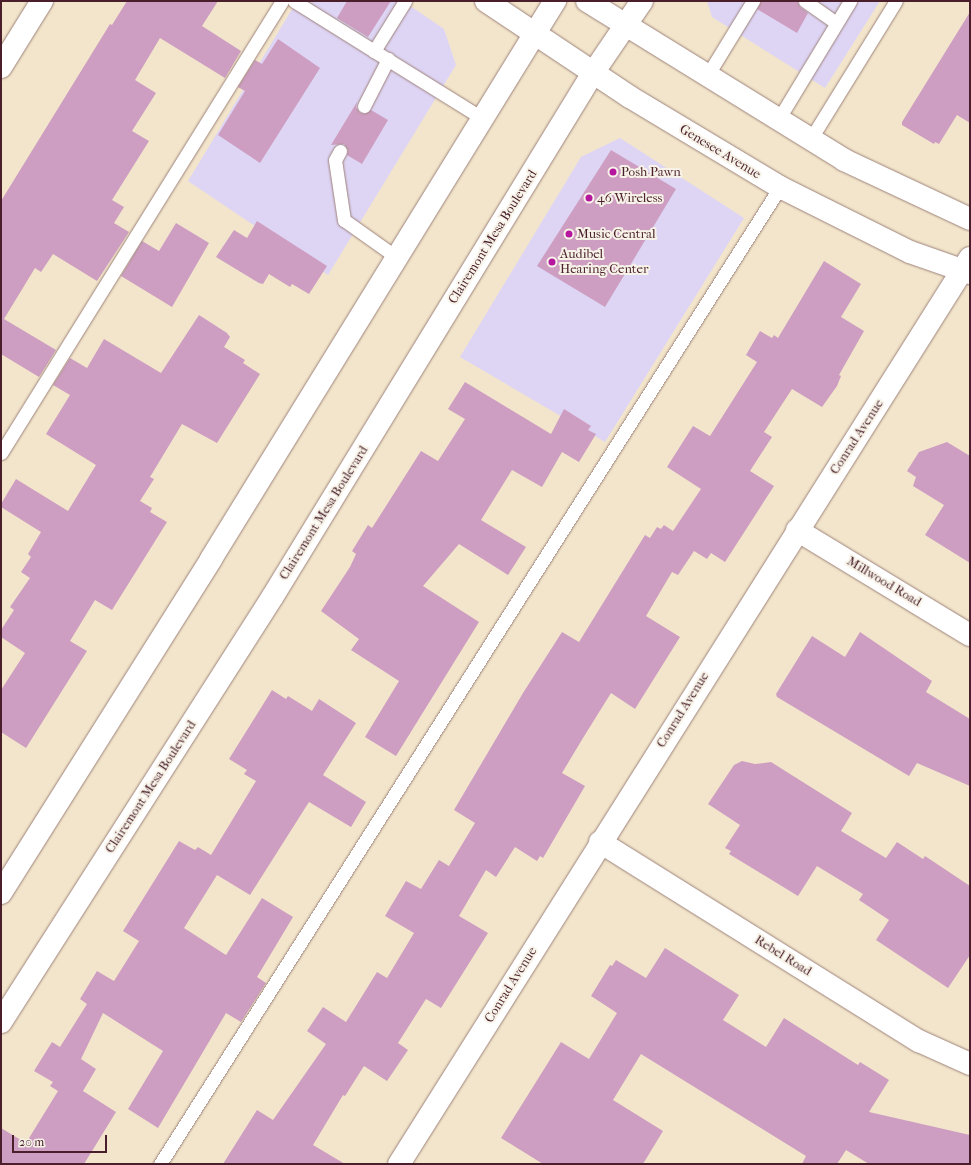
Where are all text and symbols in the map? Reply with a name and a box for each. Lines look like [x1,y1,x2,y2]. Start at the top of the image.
street label: Genesee Avenue [677,122,763,182]
place label: Posh Pawn [621,164,681,180]
street label: Clairemont Mesa Boulevard [445,167,541,307]
marker: Posh Pawn [608,167,618,177]
place label: 46 Wireless [597,190,662,206]
marker: 46 Wireless [584,193,594,203]
place label: Music Central [577,226,656,242]
marker: Music Central [564,229,574,239]
place label: Audibel Hearing Center [560,247,648,278]
marker: Audibel Hearing Center [547,257,557,267]
street label: Conrad Avenue [827,397,887,477]
street label: Clairemont Mesa Boulevard [276,443,372,583]
street label: Millwood Road [844,554,924,610]
street label: Conrad Avenue [654,669,712,751]
street label: Clairemont Mesa Boulevard [102,718,200,856]
street label: Rebel Road [752,932,814,980]
street label: Conrad Avenue [482,944,540,1026]
scale bar [14,1127,109,1153]
text: 20 m [19,1135,44,1149]

